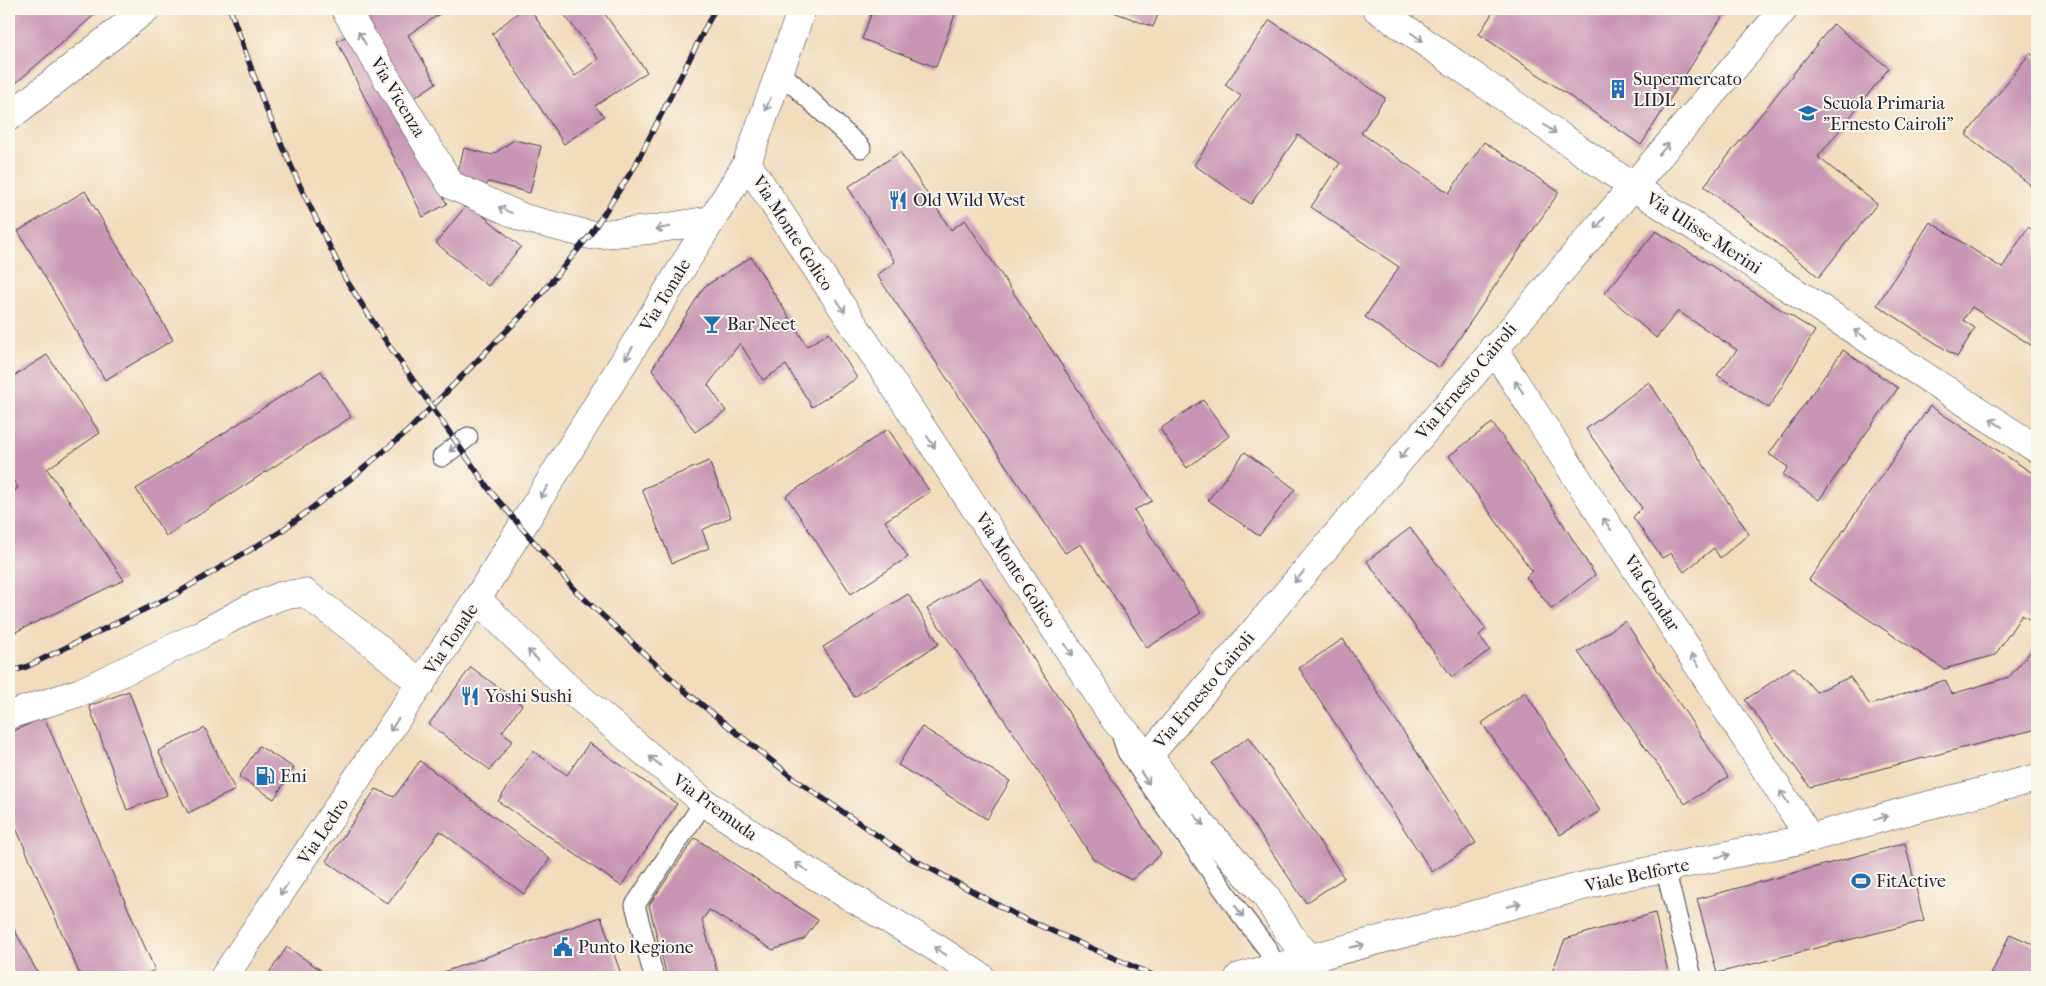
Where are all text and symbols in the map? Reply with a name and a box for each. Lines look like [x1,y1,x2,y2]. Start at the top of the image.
one-way arrow [357,32,367,46]
one-way arrow [1410,32,1424,42]
street label: Via Vicenza [365,53,430,142]
place label: Supermercato LIDL [1633,69,1742,111]
building icon: Supermercato LIDL [1607,78,1629,100]
place label: Scuola Primaria "Ernesto Cairoli" [1823,93,1954,135]
one-way arrow [762,96,772,112]
school or university icon: Scuola Primaria "Ernesto Cairoli" [1797,102,1819,124]
one-way arrow [1543,124,1557,134]
one-way arrow [1658,143,1669,156]
street label: Via Monte Golico [747,171,838,295]
street label: Via Ulisse Merini [1641,188,1766,279]
restaurant icon: Old Wild West [887,189,909,211]
place label: Old Wild West [913,190,1026,211]
one-way arrow [497,204,512,214]
one-way arrow [1595,216,1606,229]
one-way arrow [655,223,671,233]
street label: Via Tonale [635,255,695,336]
one-way arrow [836,299,846,313]
bar icon: Bar Neet [701,313,723,335]
place label: Bar Neet [727,314,797,335]
street label: Via Ernesto Cairoli [1411,318,1522,445]
one-way arrow [1853,329,1867,339]
one-way arrow [624,346,634,360]
one-way arrow [1513,381,1523,395]
one-way arrow [1990,418,2004,428]
one-way arrow [926,434,936,448]
one-way arrow [449,442,462,453]
one-way arrow [1399,447,1410,460]
one-way arrow [539,484,549,498]
street label: Via Monte Golico [970,508,1061,632]
one-way arrow [1602,517,1612,531]
street label: Via Gondar [1619,550,1684,636]
one-way arrow [1294,571,1305,584]
street label: Via Tonale [419,600,483,680]
street label: Via Ernesto Cairoli [1149,627,1260,754]
one-way arrow [1064,643,1074,657]
one-way arrow [527,648,539,661]
one-way arrow [1690,654,1700,668]
restaurant icon: Yoshi Sushi [459,685,481,707]
place label: Yoshi Sushi [484,686,573,707]
one-way arrow [389,718,399,732]
one-way arrow [649,756,662,767]
fuel station icon: Eni [254,765,276,787]
place label: Eni [280,766,307,787]
street label: Via Premuda [667,769,762,846]
one-way arrow [1140,771,1150,785]
one-way arrow [1778,790,1788,804]
street label: Via Ledro [293,794,353,869]
one-way arrow [1873,812,1889,822]
one-way arrow [1193,814,1204,827]
one-way arrow [1715,851,1731,860]
street label: Viale Belforte [1582,854,1691,897]
one-way arrow [794,862,808,872]
sports icon: FitActive [1850,870,1872,892]
place label: FitActive [1876,871,1946,892]
one-way arrow [279,882,289,896]
one-way arrow [1505,899,1521,909]
one-way arrow [1233,904,1244,917]
public building icon: Punto Regione [552,936,574,958]
place label: Punto Regione [578,937,694,958]
one-way arrow [1348,941,1364,950]
one-way arrow [933,945,947,956]

